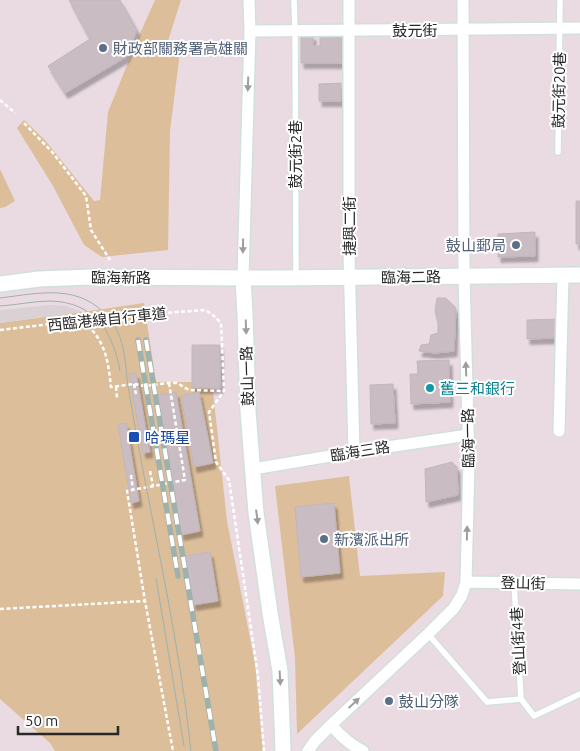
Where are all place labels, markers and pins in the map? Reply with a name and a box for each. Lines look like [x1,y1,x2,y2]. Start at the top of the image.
place label: 財政部關務署高雄關 [113,40,248,57]
marker: 財政部關務署高雄關 [97,42,109,54]
place label: 鼓山郵局 [446,237,506,254]
marker: 鼓山郵局 [510,239,522,251]
place label: 舊三和銀行 [440,380,515,397]
marker: 舊三和銀行 [424,382,436,394]
place label: 哈瑪星 [145,429,190,446]
marker: 哈瑪星 [127,430,141,444]
place label: 新濱派出所 [334,531,409,548]
marker: 新濱派出所 [318,533,330,545]
place label: 鼓山分隊 [399,693,459,710]
marker: 鼓山分隊 [383,695,395,707]

